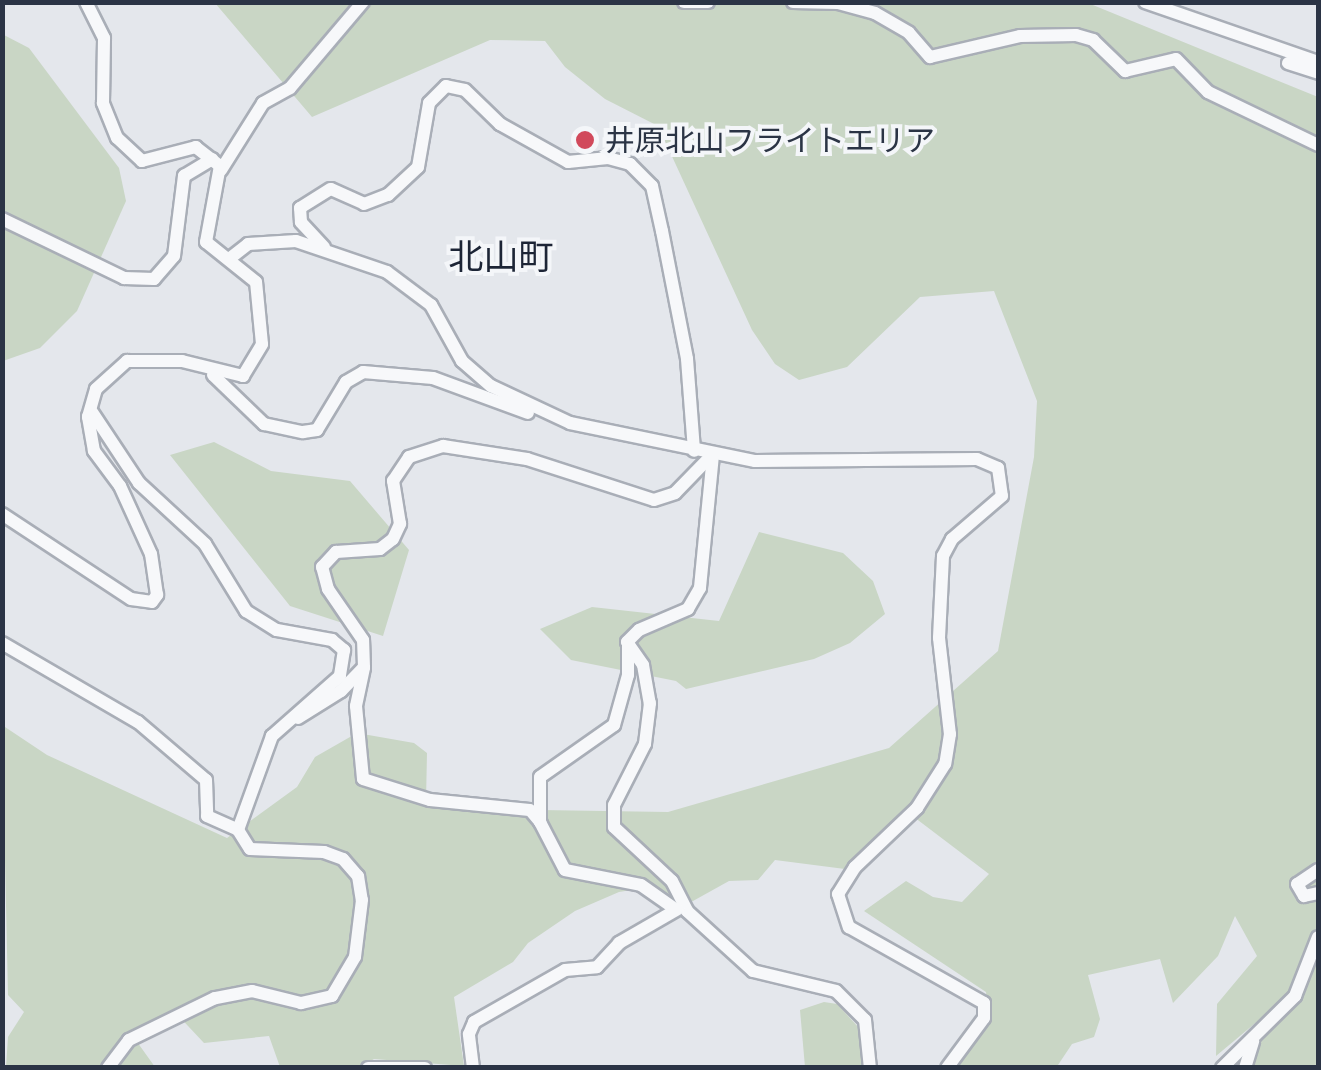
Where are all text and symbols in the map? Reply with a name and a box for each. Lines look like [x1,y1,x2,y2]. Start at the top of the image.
place label: 井原北山フライトエリア [605,122,935,158]
marker: 井原北山フライトエリア [574,129,596,151]
district label: 北山町 [449,235,553,277]

